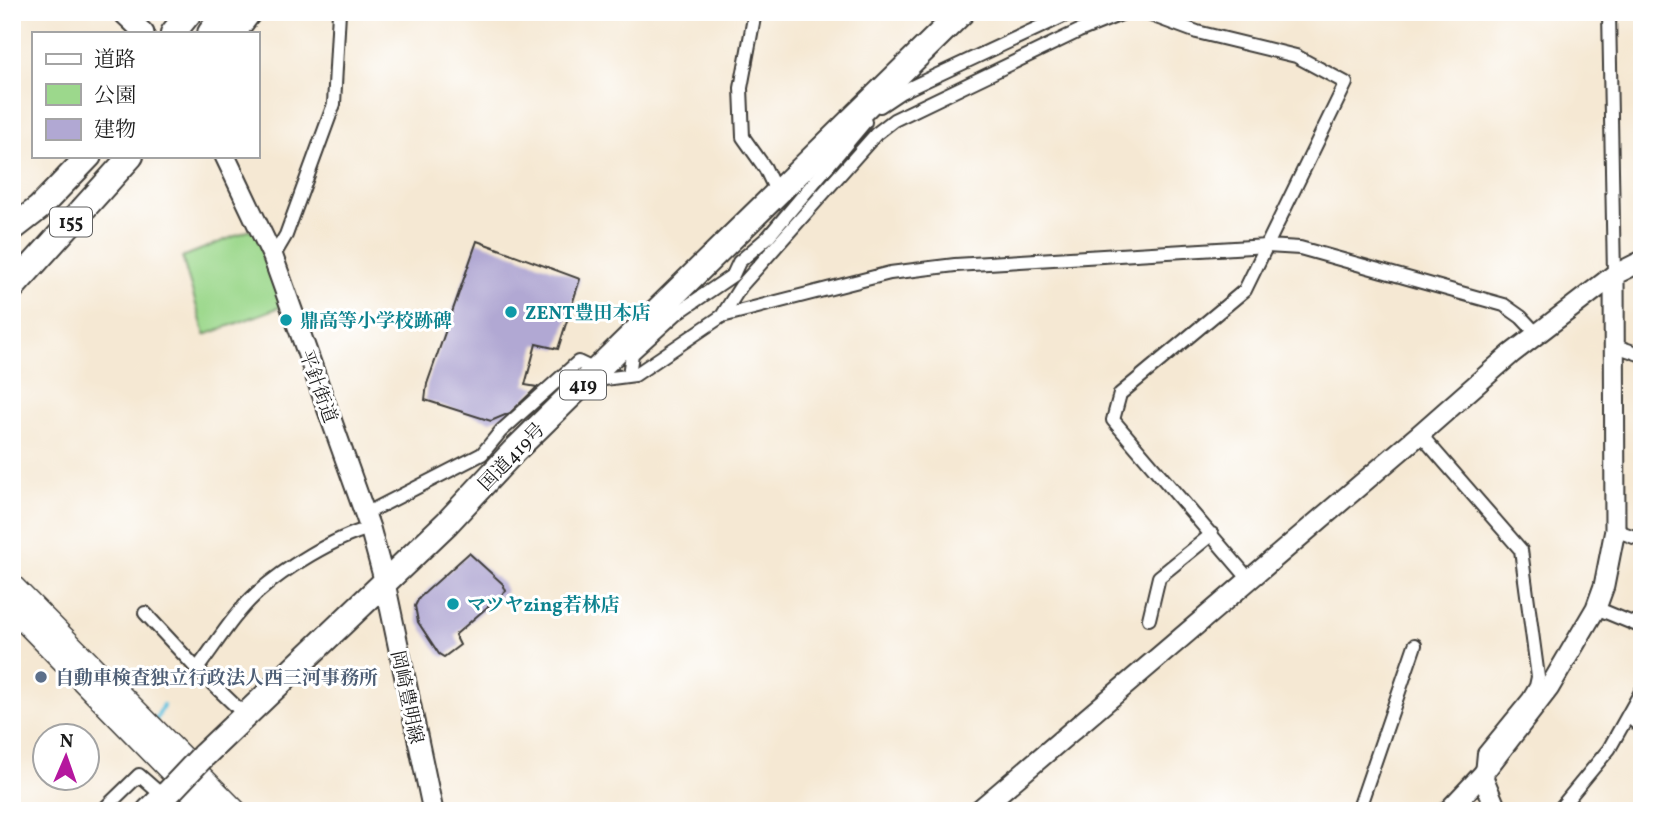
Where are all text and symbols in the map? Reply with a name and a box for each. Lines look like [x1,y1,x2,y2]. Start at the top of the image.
legend [32,32,259,158]
text: 道路 [94,46,136,75]
text: 公園 [94,82,136,111]
text: 建物 [94,116,136,145]
road number: 155 [50,208,92,236]
place label: ZENT豊田本店 [525,301,651,327]
marker: ZENT豊田本店 [503,304,519,320]
place label: 鼎高等小学校跡碑 [300,309,452,335]
marker: 鼎高等小学校跡碑 [278,312,294,328]
street label: 平針街道 [292,347,342,427]
road number: 419 [560,370,606,400]
street label: 国道419号 [473,418,552,497]
place label: マツヤzing若林店 [467,593,620,619]
marker: マツヤzing若林店 [445,596,461,612]
street label: 岡崎豊明線 [383,648,429,747]
place label: 自動車検査独立行政法人西三河事務所 [55,666,378,692]
marker: 自動車検査独立行政法人西三河事務所 [33,669,49,685]
north arrow [32,722,102,792]
text: N [59,729,74,755]

